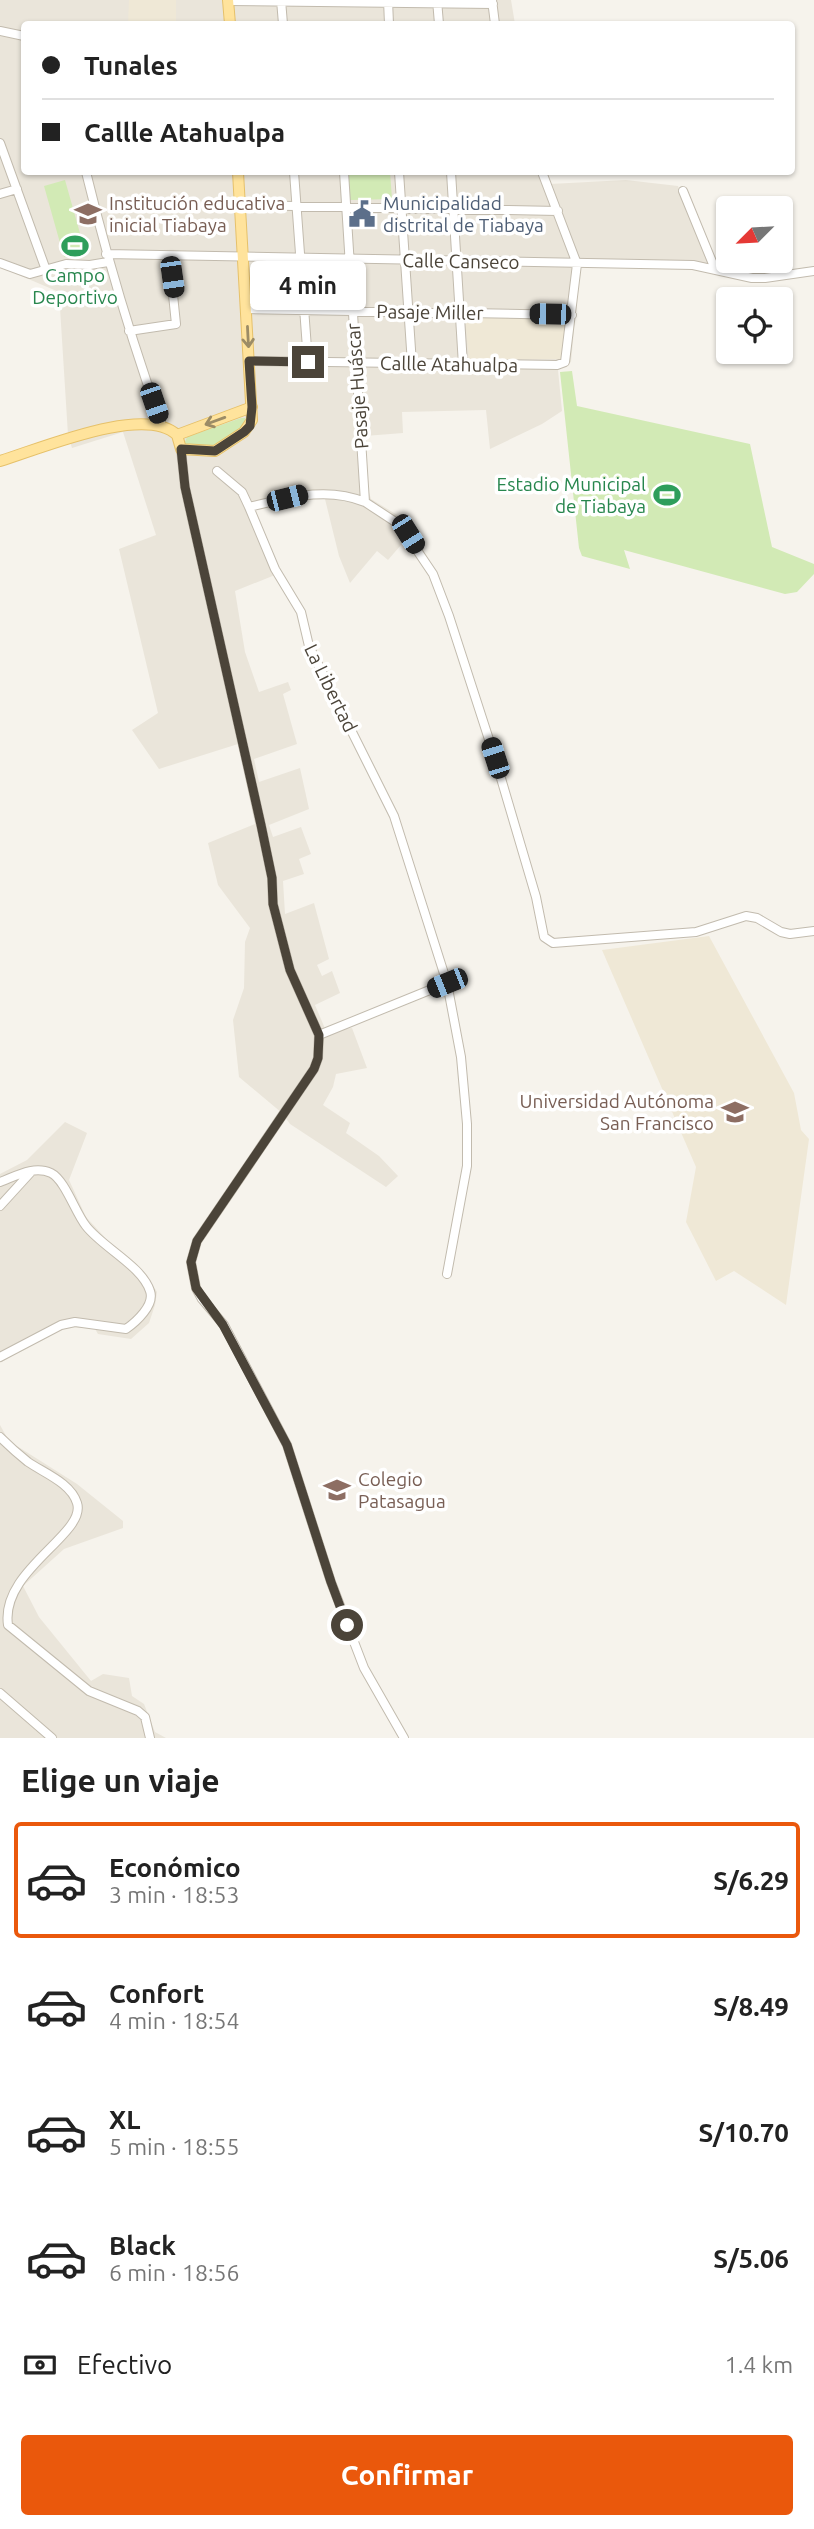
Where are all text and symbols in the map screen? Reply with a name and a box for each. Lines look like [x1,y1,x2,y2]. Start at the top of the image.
text: Tunales [84,51,178,80]
text: Callle Atahualpa [84,118,285,147]
place label: Institución educativa inicial Tiabaya [109,192,285,236]
place label: Municipalidad distrital de Tiabaya [383,192,544,236]
north arrow [716,196,793,273]
map controls [716,196,793,364]
school or university icon: Institución educativa inicial Tiabaya [73,199,103,229]
public building icon: Municipalidad distrital de Tiabaya [347,199,377,229]
sports icon: Campo Deportivo [60,231,90,261]
street label: Calle Canseco [402,249,520,273]
car [159,255,186,299]
callout: 4 min [250,260,366,310]
place label: Campo Deportivo [32,264,118,308]
text: 4 min [279,273,337,298]
button: locate [716,287,793,364]
street label: Pasaje Miller [376,300,484,324]
car [529,303,572,325]
street label: Pasaje Huáscar [342,322,372,450]
one-way arrow [241,326,254,349]
route end [292,346,324,378]
street label: Callle Atahualpa [380,352,518,376]
car [138,380,171,426]
one-way arrow [204,416,226,428]
place label: Estadio Municipal de Tiabaya [497,473,646,517]
sports icon: Estadio Municipal de Tiabaya [652,480,682,510]
car [265,483,310,513]
car [388,511,429,557]
street label: La Libertad [300,640,362,736]
car [479,735,512,781]
car [424,965,471,1001]
place label: Universidad Autónoma San Francisco [520,1090,714,1134]
school or university icon: Universidad Autónoma San Francisco [720,1097,750,1127]
place label: Colegio Patasagua [358,1468,446,1512]
school or university icon: Colegio Patasagua [322,1475,352,1505]
route start [331,1609,363,1641]
text: Elige un viaje [21,1762,220,1798]
icon: car [25,1849,88,1912]
text: Económico [109,1853,241,1882]
text: S/6.29 [713,1866,789,1895]
text: 3 min · 18:53 [109,1882,240,1907]
icon: car [25,1975,88,2038]
text: Confort [109,1979,204,2008]
text: S/8.49 [713,1992,789,2021]
text: 4 min · 18:54 [109,2008,240,2033]
icon: car [25,2101,88,2164]
text: XL [109,2105,140,2134]
text: S/10.70 [699,2118,789,2147]
text: 5 min · 18:55 [109,2134,240,2159]
icon: car [25,2227,88,2290]
text: Black [109,2231,176,2260]
text: S/5.06 [713,2244,789,2273]
text: 6 min · 18:56 [109,2260,240,2285]
icon: cash [21,2346,59,2384]
text: Efectivo [77,2350,172,2379]
text: 1.4 km [725,2352,793,2377]
button: Confirmar [21,2435,793,2515]

